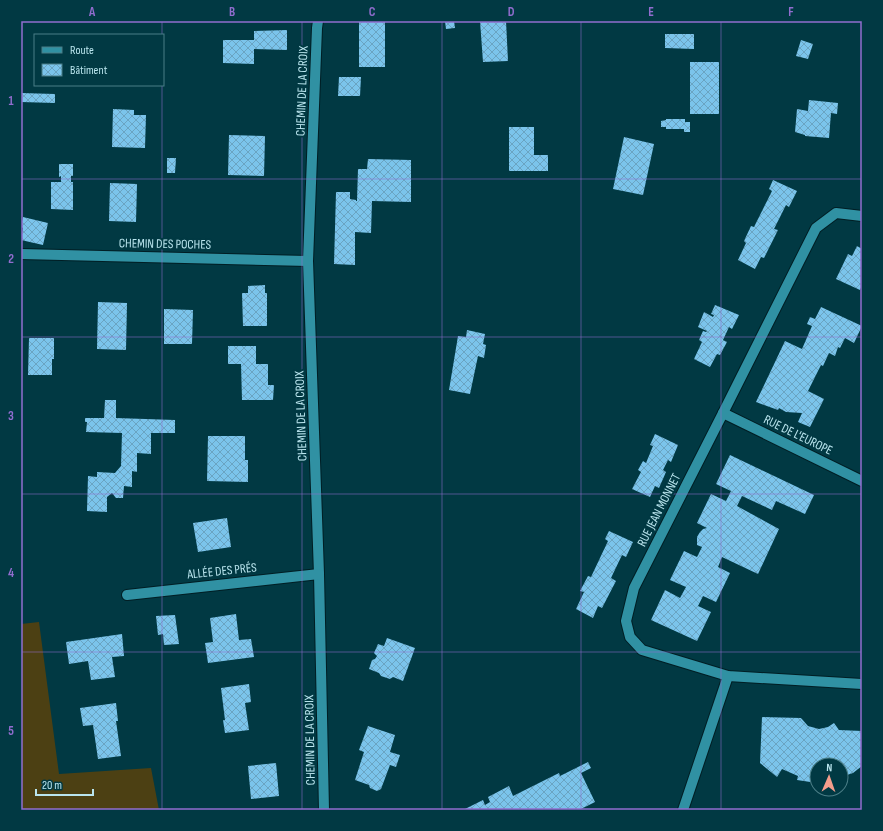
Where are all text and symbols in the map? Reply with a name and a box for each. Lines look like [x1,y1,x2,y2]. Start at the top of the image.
text: A [88,4,96,20]
text: B [229,4,235,20]
text: C [369,4,376,20]
text: D [508,4,515,20]
text: E [648,4,654,20]
text: F [788,4,794,20]
legend [34,34,164,86]
text: Route [70,43,94,58]
street label: CHEMIN DE LA CROIX [292,45,312,136]
text: Bâtiment [70,63,108,78]
text: 1 [8,93,14,109]
street label: CHEMIN DES POCHES [119,235,212,253]
text: 2 [8,251,14,267]
street label: CHEMIN DE LA CROIX [291,370,311,461]
text: 3 [8,408,14,424]
street label: RUE DE L'EUROPE [761,411,835,459]
street label: RUE JEAN MONNET [634,471,684,549]
street label: ALLÉE DES PRÉS [185,559,258,583]
text: 4 [8,565,14,581]
street label: CHEMIN DE LA CROIX [301,694,319,785]
text: 5 [8,723,14,739]
north arrow [809,757,849,797]
text: N [826,761,833,774]
scale bar [36,771,93,797]
text: 20 m [42,778,62,793]

